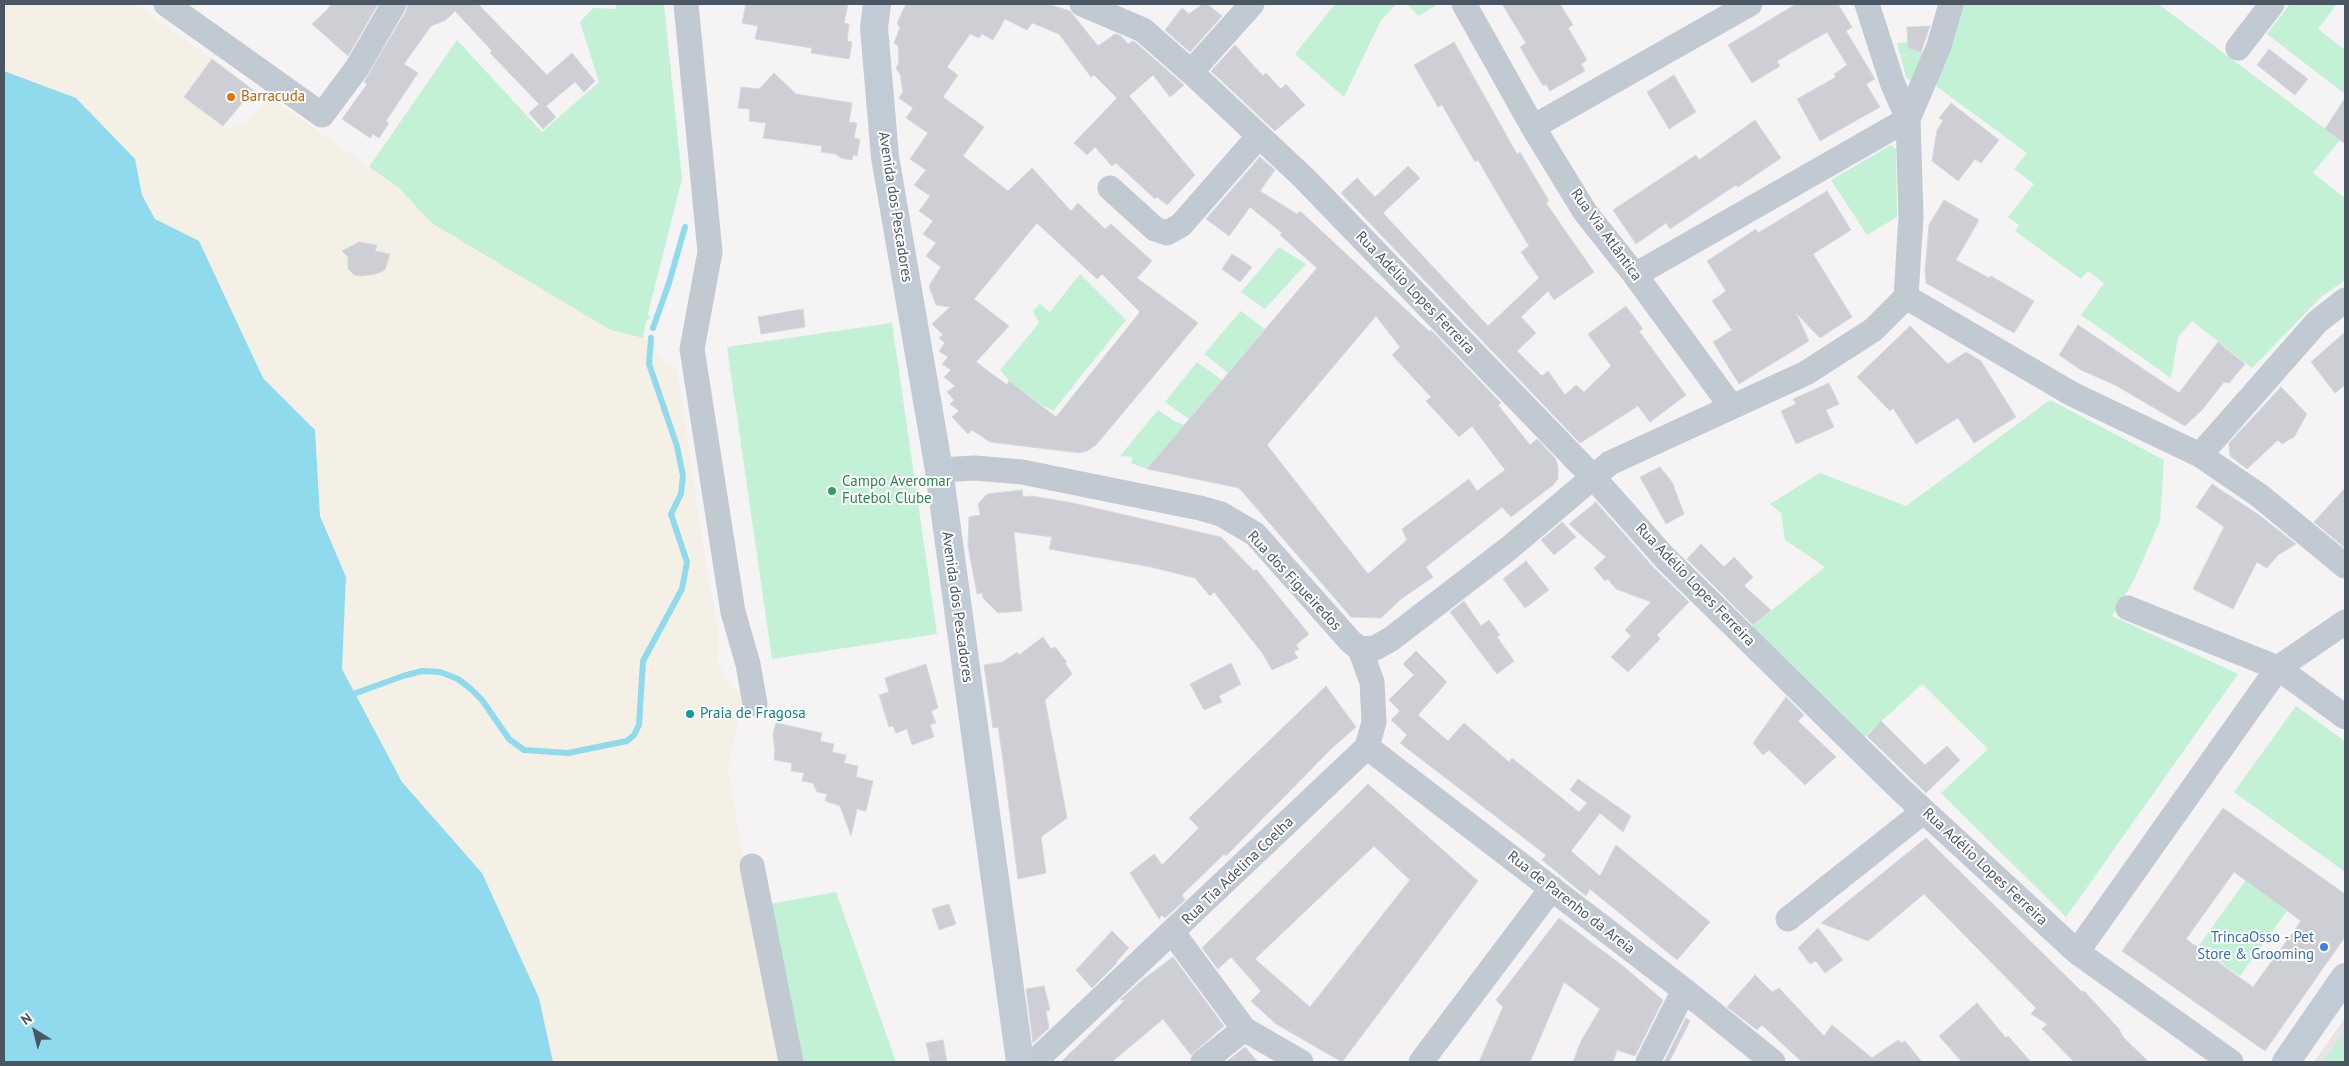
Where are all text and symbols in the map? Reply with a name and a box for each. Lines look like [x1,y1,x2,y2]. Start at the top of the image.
place label: Barracuda [241,88,305,106]
marker: Barracuda [225,91,237,103]
street label: Avenida dos Pescadores [874,130,916,284]
street label: Rua Via Atlântica [1567,186,1645,284]
street label: Rua Adélio Lopes Ferreira [1352,228,1478,358]
place label: Campo Averomar Futebol Clube [842,473,951,508]
marker: Campo Averomar Futebol Clube [826,485,838,497]
street label: Rua Adélio Lopes Ferreira [1632,520,1758,650]
street label: Rua dos Figueiredos [1243,528,1345,634]
street label: Avenida dos Pescadores [937,530,977,684]
place label: Praia de Fragosa [700,705,806,723]
marker: Praia de Fragosa [684,708,696,720]
street label: Rua Adélio Lopes Ferreira [1919,805,2051,929]
street label: Rua Tia Adelina Coelha [1178,813,1298,929]
street label: Rua de Parenho da Areia [1504,848,1638,958]
place label: TrincaOsso - Pet Store & Grooming [2197,929,2314,964]
marker: TrincaOsso - Pet Store & Grooming [2318,941,2330,953]
north arrow [10,1006,60,1056]
text: N [17,1009,35,1029]

